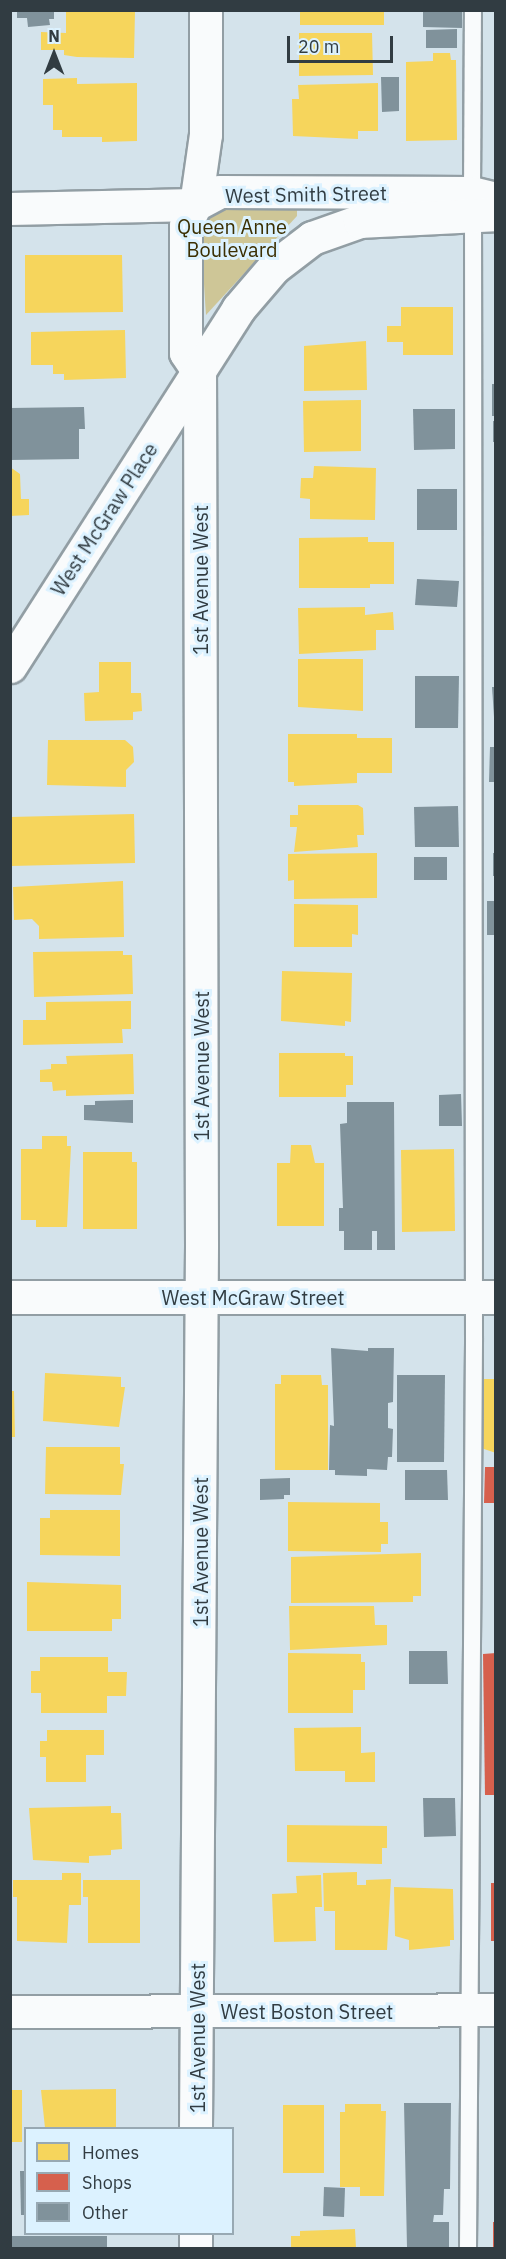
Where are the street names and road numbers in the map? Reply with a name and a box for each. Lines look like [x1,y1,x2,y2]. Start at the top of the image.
street label: West Smith Street [225,181,387,207]
street label: West McGraw Place [46,438,162,600]
street label: 1st Avenue West [188,505,212,655]
street label: 1st Avenue West [189,991,213,1141]
street label: West McGraw Street [162,1285,344,1309]
street label: 1st Avenue West [188,1477,212,1627]
street label: 1st Avenue West [185,1963,209,2113]
street label: West Boston Street [221,1999,393,2023]

